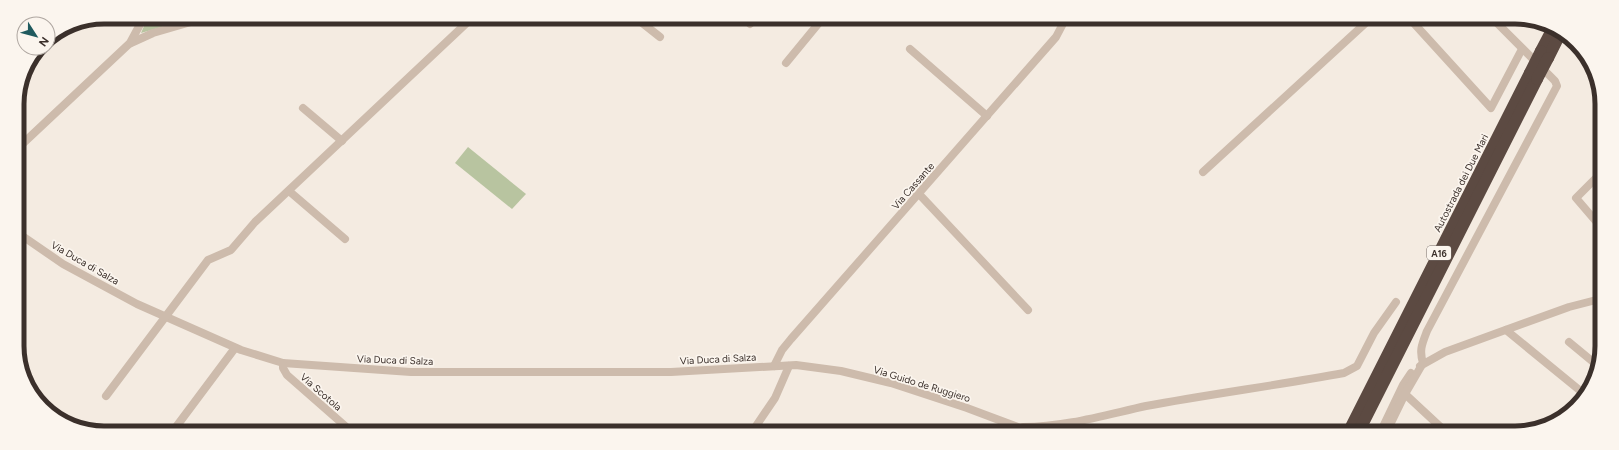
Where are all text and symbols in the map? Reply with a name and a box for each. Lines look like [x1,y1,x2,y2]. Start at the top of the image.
north arrow [16,16,56,56]
text: N [36,34,51,49]
street label: Autostrada dei Due Mari [1431,132,1491,234]
street label: Via Cassante [889,159,937,212]
street label: Via Duca di Salza [49,238,121,288]
road number: A16 [1427,246,1451,260]
street label: Via Duca di Salza [680,351,756,367]
street label: Via Duca di Salza [357,352,433,368]
street label: Via Guido de Ruggiero [872,363,972,405]
street label: Via Scotola [297,370,345,414]

